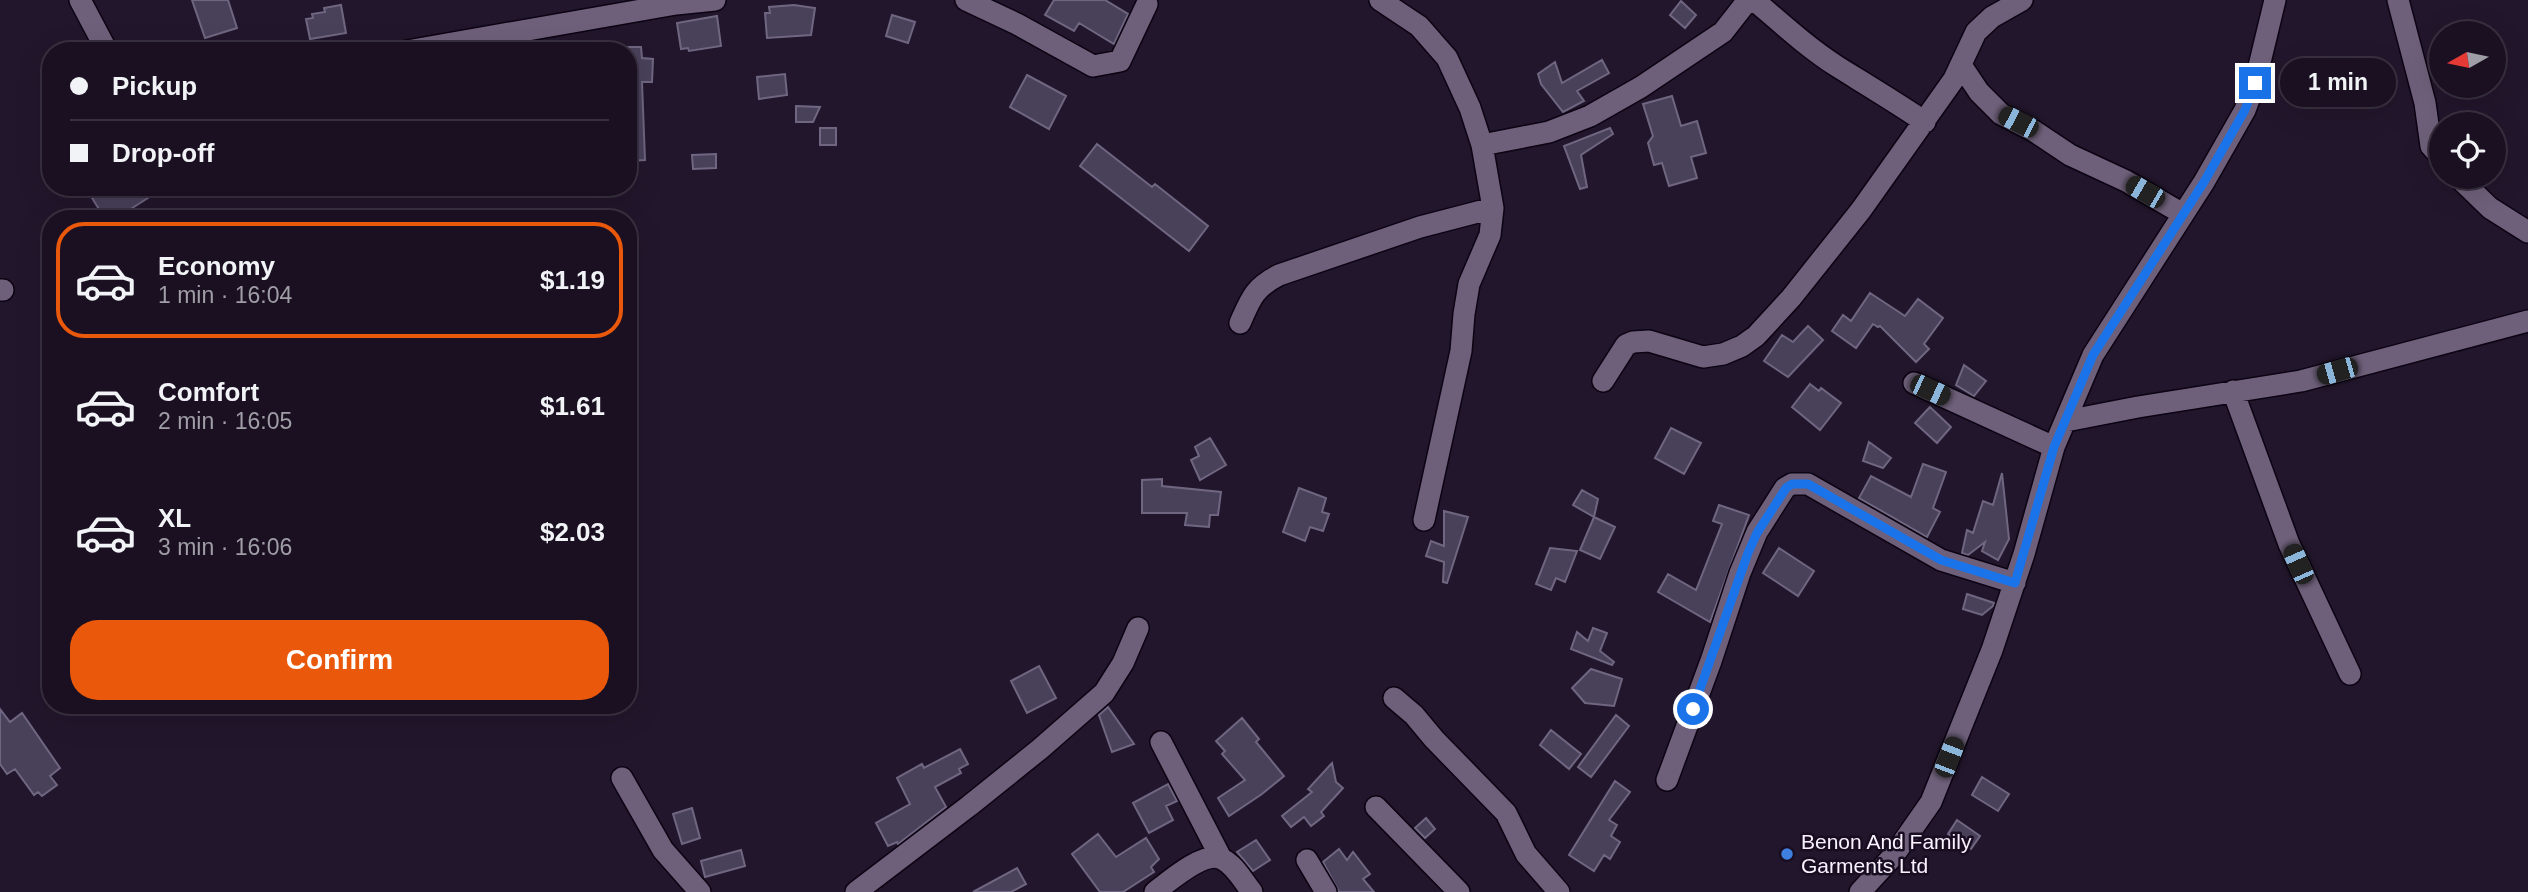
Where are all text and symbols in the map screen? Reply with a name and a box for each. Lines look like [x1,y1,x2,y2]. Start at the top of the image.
north arrow [2429,21,2506,98]
map controls [2429,21,2506,189]
callout: 1 min [2280,58,2395,108]
route end [2239,67,2271,99]
text: 1 min [2308,69,2368,95]
text: Pickup [112,71,197,101]
car [1995,103,2042,141]
button: locate [2429,112,2506,189]
text: Drop-off [112,138,215,168]
car [2122,172,2169,212]
icon: car [74,249,137,312]
text: Economy [158,251,275,281]
text: $1.19 [540,265,605,295]
text: 1 min · 16:04 [158,282,292,308]
car [2314,355,2361,387]
car [1907,372,1954,408]
icon: car [74,375,137,438]
text: Comfort [158,377,259,407]
text: $1.61 [540,391,605,421]
text: 2 min · 16:05 [158,408,292,434]
icon: car [74,501,137,564]
text: XL [158,503,191,533]
text: $2.03 [540,517,605,547]
text: 3 min · 16:06 [158,534,292,560]
car [2280,541,2317,587]
button: Confirm [70,620,609,700]
route start [1677,693,1709,725]
car [1932,734,1967,780]
place label: Benon And Family Garments Ltd [1801,830,1972,877]
marker: Benon And Family Garments Ltd [1779,846,1795,862]

